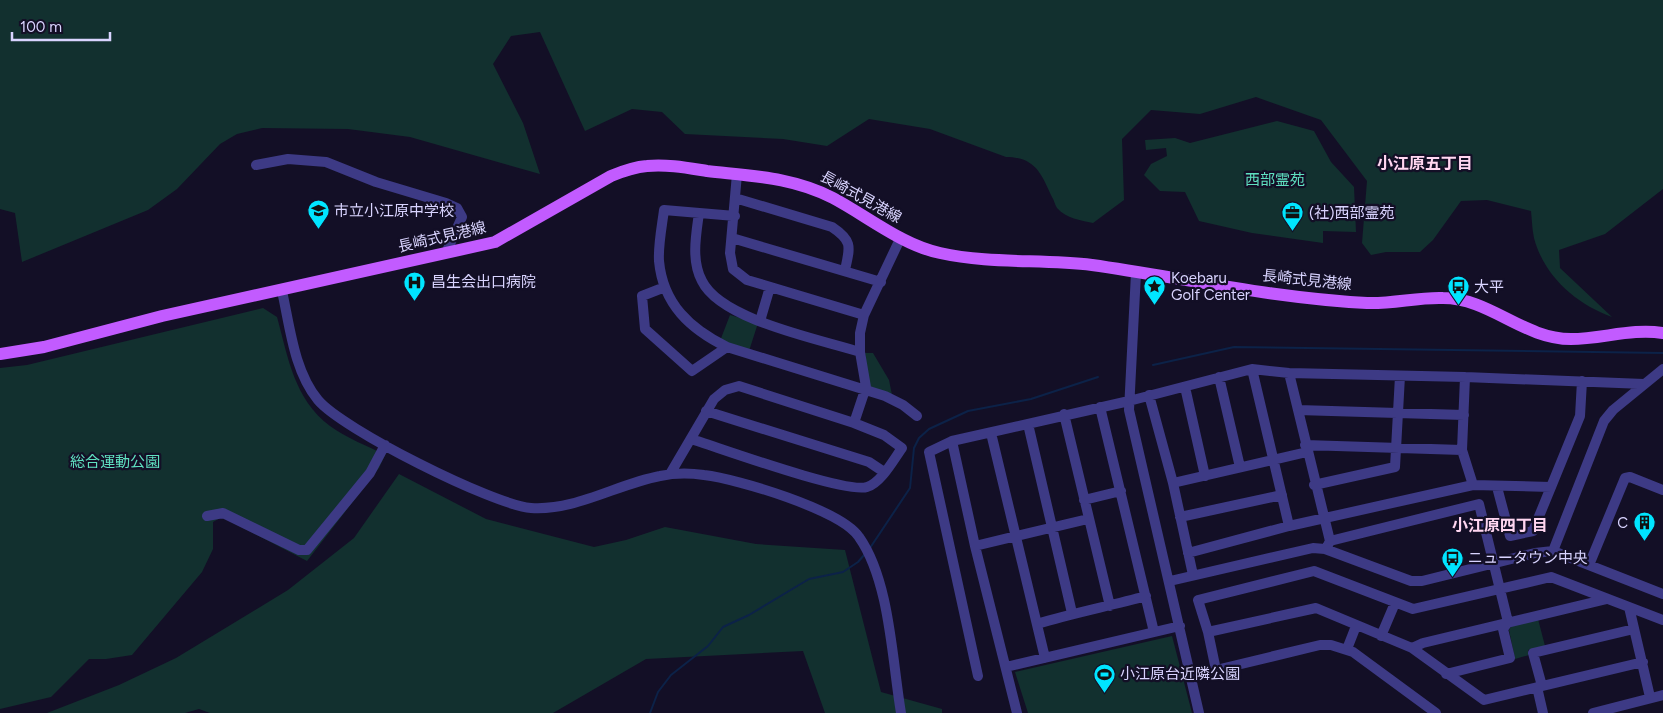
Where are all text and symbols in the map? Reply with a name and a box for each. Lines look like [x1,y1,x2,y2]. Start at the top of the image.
scale bar [12,10,110,42]
text: 100 m [20,18,62,36]
district label: 小江原五丁目 [1377,154,1473,173]
street label: 長崎式見港線 [817,167,905,227]
park label: 西部霊苑 [1245,171,1305,189]
school or university icon: 市立小江原中学校 [306,199,330,230]
office icon: (社)西部霊苑 [1281,201,1305,232]
place label: 市立小江原中学校 [334,202,454,220]
place label: (社)西部霊苑 [1309,204,1395,222]
street label: 長崎式見港線 [396,218,488,256]
street label: 長崎式見港線 [1261,266,1353,294]
place label: Koebaru Golf Center [1171,269,1250,304]
hospital icon: 昌生会出口病院 [403,270,427,301]
place label: 昌生会出口病院 [431,273,536,291]
place icon: Koebaru Golf Center [1143,275,1167,306]
bus stop icon: 大平 [1446,275,1470,306]
place label: 大平 [1474,278,1504,296]
park label: 総合運動公園 [70,453,160,471]
building icon: C [1632,511,1656,542]
place label: C [1617,514,1628,532]
district label: 小江原四丁目 [1452,516,1548,535]
bus stop icon: ニュータウン中央 [1440,546,1464,577]
place label: ニュータウン中央 [1468,549,1588,567]
sports icon: 小江原台近隣公園 [1092,662,1116,693]
place label: 小江原台近隣公園 [1120,665,1240,683]

